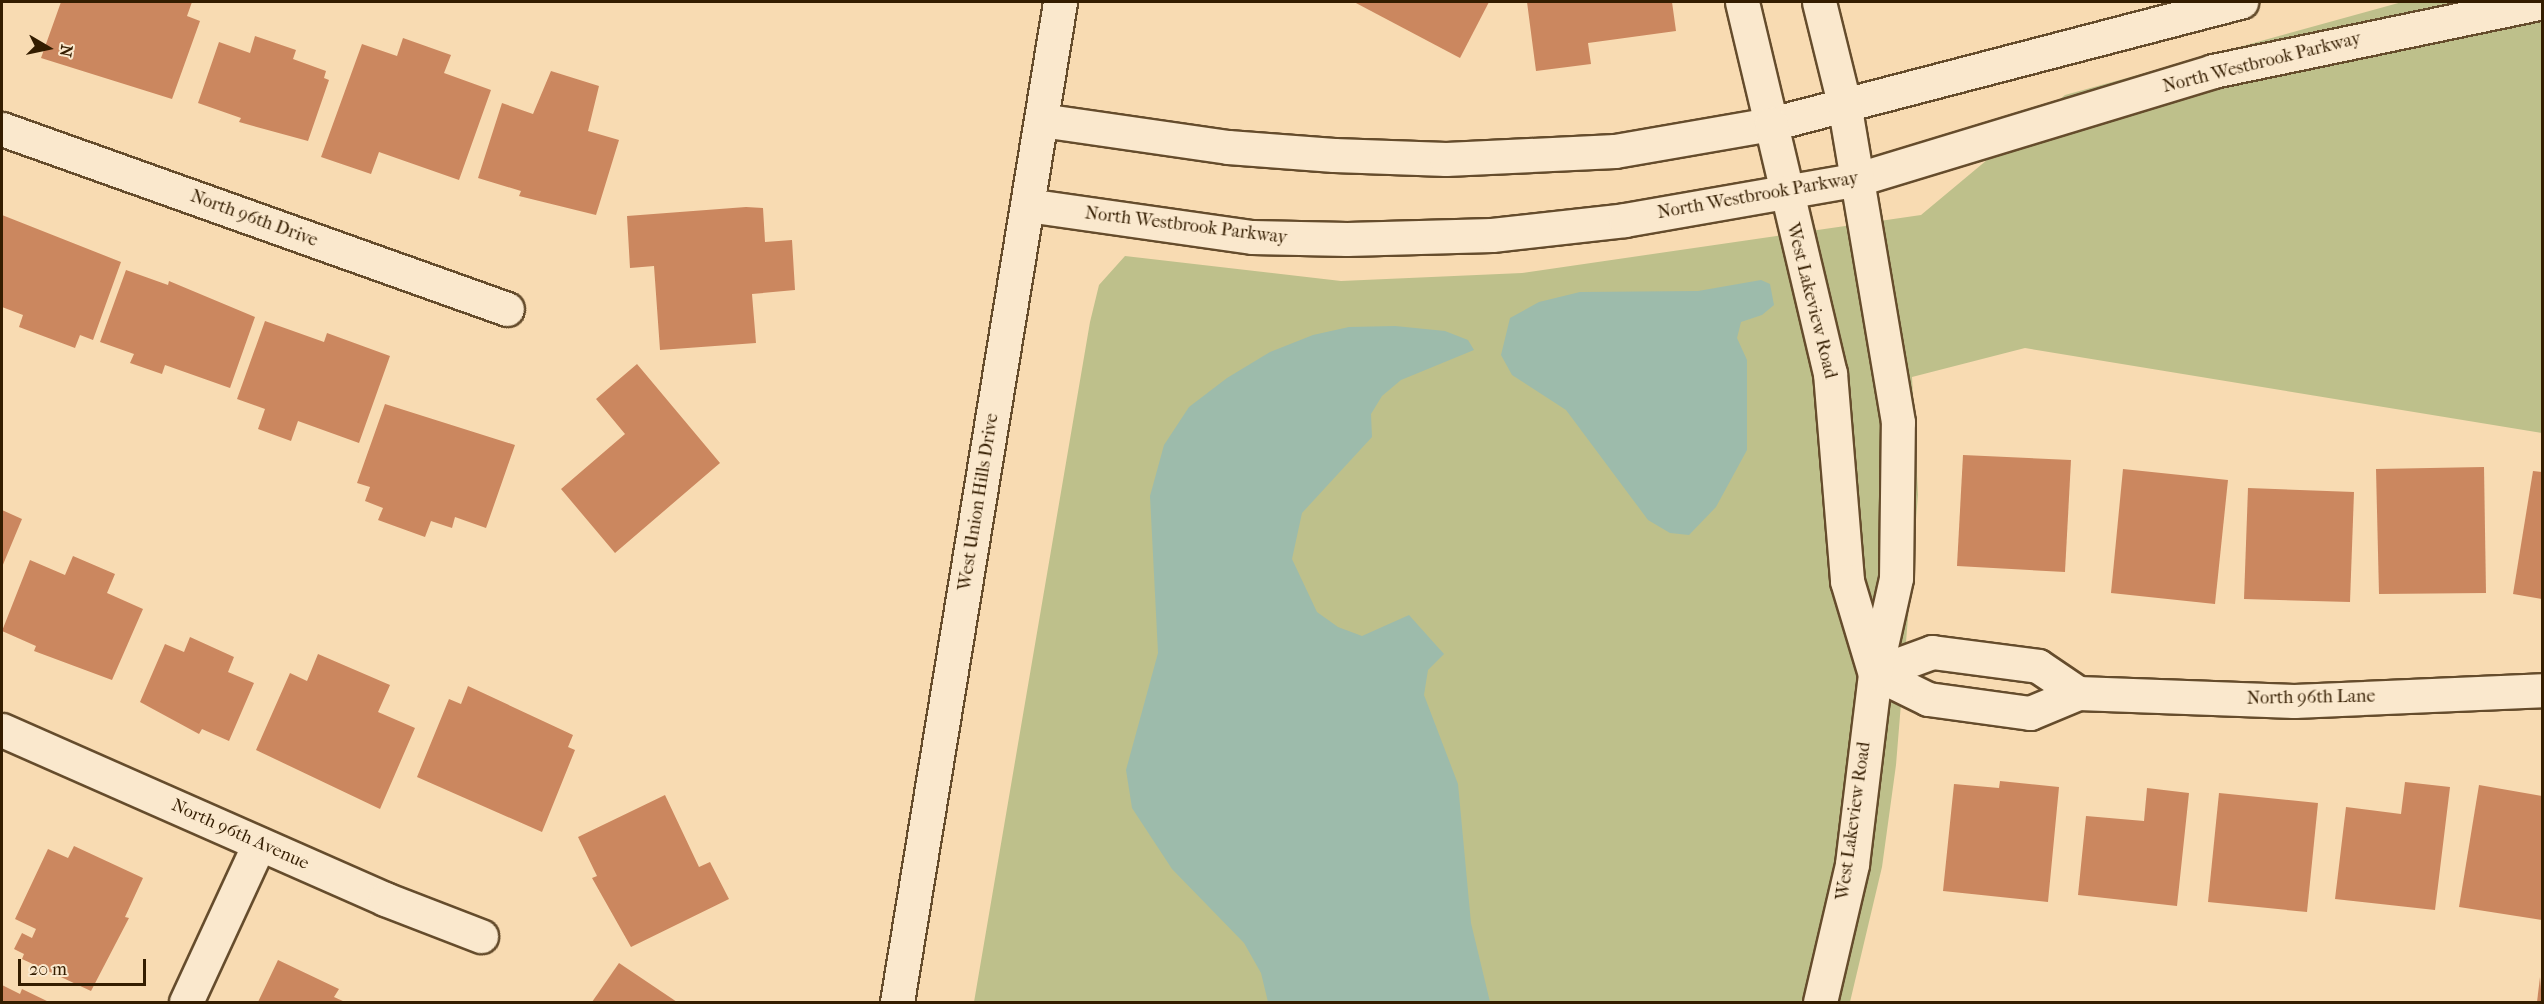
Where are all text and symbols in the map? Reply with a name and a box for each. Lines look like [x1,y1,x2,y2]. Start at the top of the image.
north arrow [18,18,78,78]
street label: North Westbrook Parkway [2161,28,2363,98]
text: N [56,43,77,58]
street label: North Westbrook Parkway [1656,168,1860,224]
street label: North 96th Drive [187,186,321,252]
street label: North Westbrook Parkway [1084,203,1288,249]
street label: West Lakeview Road [1781,221,1841,381]
street label: West Union Hills Drive [954,412,1004,592]
street label: North 96th Lane [2247,686,2375,710]
street label: West Lakeview Road [1832,740,1876,902]
street label: North 96th Avenue [168,795,312,875]
scale bar [21,947,148,985]
text: 20 m [29,959,67,980]

